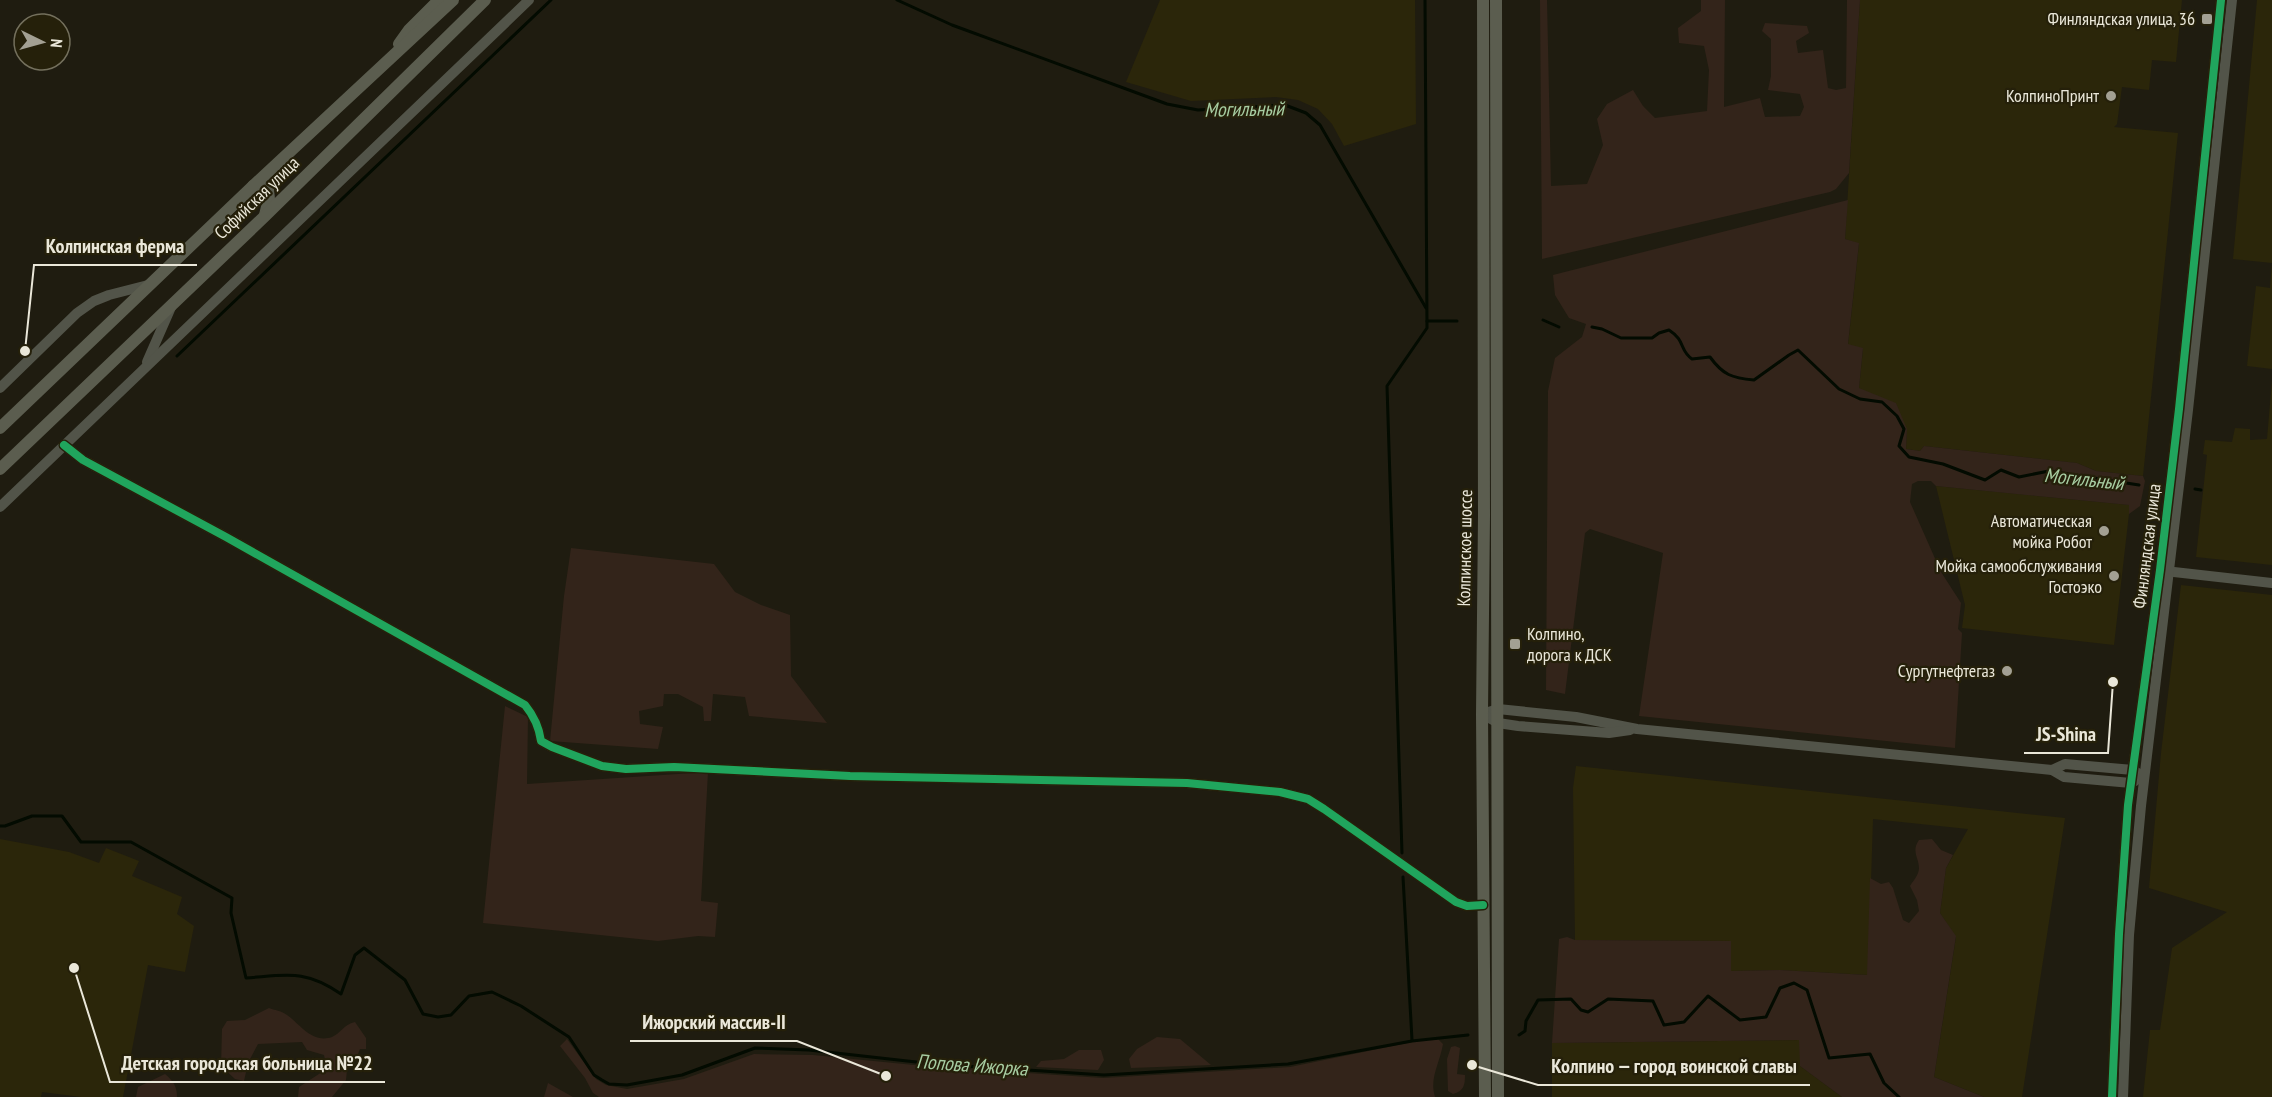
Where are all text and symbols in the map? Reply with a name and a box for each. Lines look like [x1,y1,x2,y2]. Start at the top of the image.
place label: Финляндская улица, 36 [2048,7,2195,30]
north arrow [12,12,72,72]
marker: Финляндская улица, 36 [2200,12,2214,26]
text: N [47,38,67,48]
place label: КолпиноПринт [2006,84,2099,107]
marker: КолпиноПринт [2104,89,2118,103]
water label: Могильный [1204,95,1286,123]
street label: Софийская улица [209,151,304,244]
callout: Колпинская ферма [34,227,197,265]
text: Колпинская ферма [46,233,184,259]
water label: Могильный [2043,462,2127,496]
street label: Финляндская улица [2127,482,2166,610]
street label: Колпинское шоссе [1452,489,1477,607]
place label: Автоматическая мойка Робот [1991,509,2092,553]
marker: Автоматическая мойка Робот [2097,524,2111,538]
place label: Мойка самообслуживания Гостоэко [1935,554,2102,598]
marker: Мойка самообслуживания Гостоэко [2107,569,2121,583]
place label: Колпино, дорога к ДСК [1527,622,1612,666]
marker: Колпино, дорога к ДСК [1508,637,1522,651]
place label: Сургутнефтегаз [1898,659,1995,682]
marker: Сургутнефтегаз [2000,664,2014,678]
callout: JS-Shina [2024,715,2108,753]
text: JS-Shina [2035,721,2096,747]
callout: Ижорский массив-II [630,1003,797,1041]
text: Ижорский массив-II [642,1009,786,1035]
callout: Детская городская больница №22 [110,1044,385,1082]
callout: Колпино — город воинской славы [1538,1047,1810,1085]
water label: Попова Ижорка [916,1048,1029,1082]
text: Детская городская больница №22 [121,1050,373,1076]
text: Колпино — город воинской славы [1551,1053,1797,1079]

